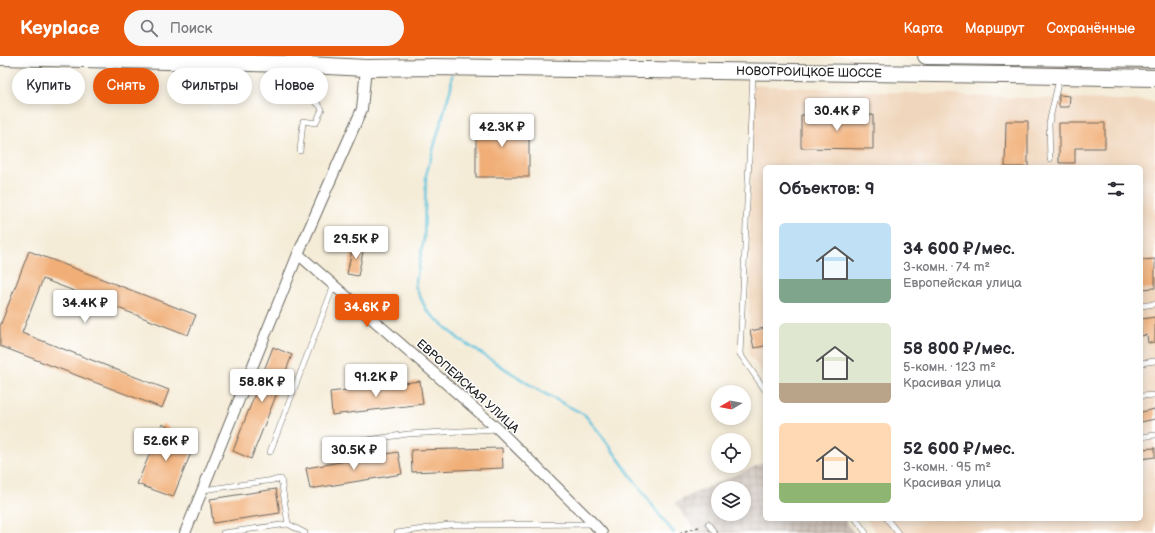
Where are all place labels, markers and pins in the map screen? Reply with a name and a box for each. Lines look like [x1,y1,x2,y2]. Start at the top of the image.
pin: 30.4K ₽ [800,98,874,132]
pin: 42.3K ₽ [465,114,539,148]
pin: 29.5K ₽ [319,226,393,260]
pin: 34.4K ₽ [48,290,122,324]
pin: 34.6K ₽ [330,294,404,328]
pin: 91.2K ₽ [339,364,413,398]
pin: 58.8K ₽ [225,369,299,403]
pin: 52.6K ₽ [129,428,203,462]
pin: 30.5K ₽ [317,437,391,471]

